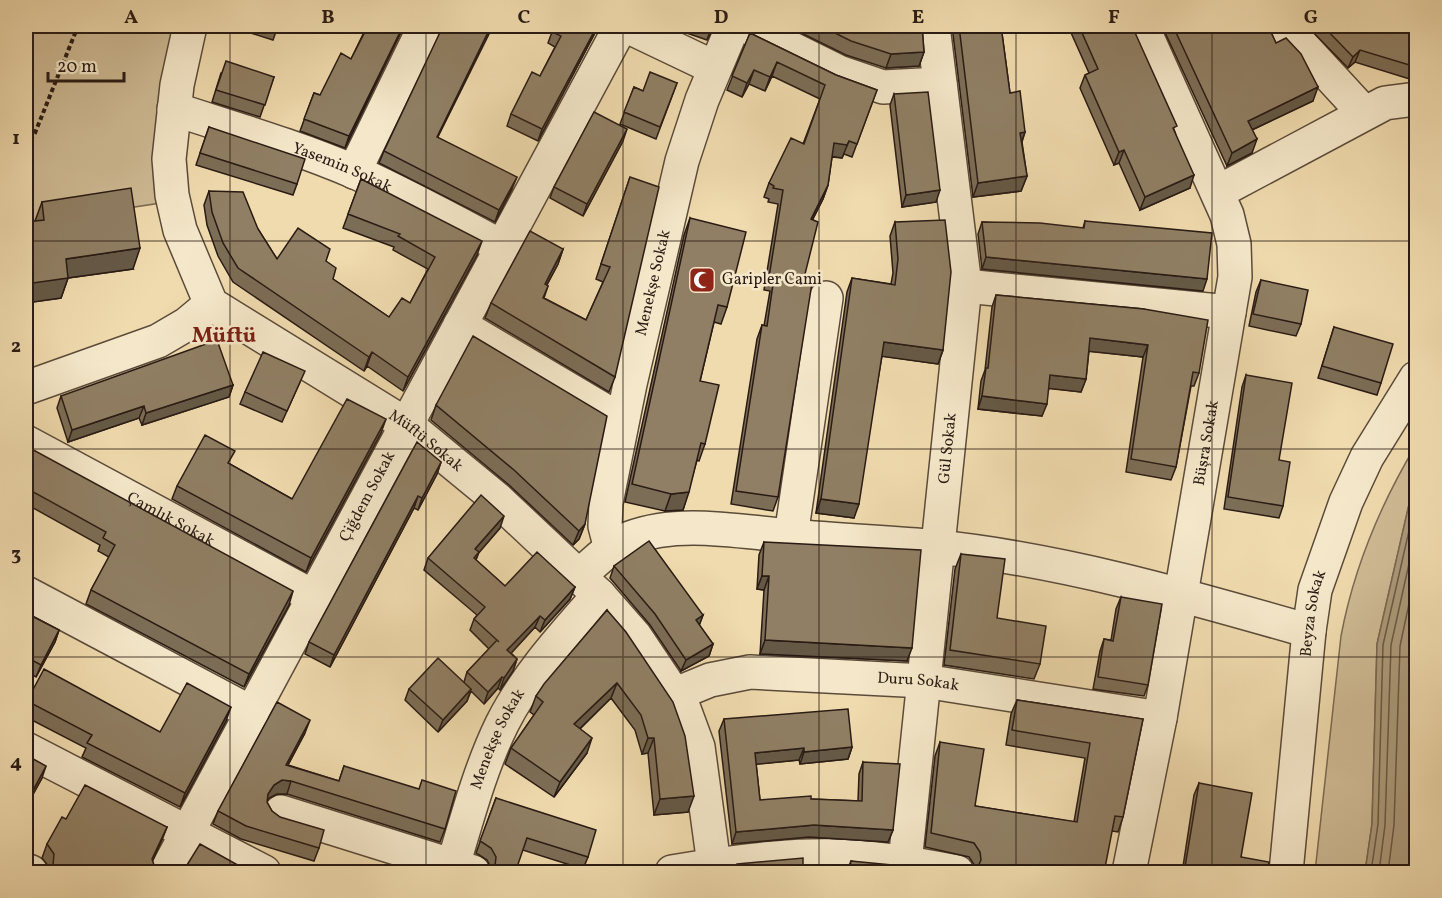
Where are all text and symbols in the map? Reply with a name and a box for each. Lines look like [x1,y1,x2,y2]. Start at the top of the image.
text: A [124,4,138,32]
text: B [321,4,335,32]
text: C [518,4,531,32]
text: D [714,4,728,32]
text: E [912,4,924,32]
text: F [1108,4,1120,32]
text: G [1304,4,1318,32]
scale bar [48,45,124,83]
text: 20 m [57,55,97,80]
text: 1 [12,125,20,153]
street label: Yasemin Sokak [289,138,396,199]
street label: Menekşe Sokak [631,227,677,338]
mosque icon: Garipler Cami [687,265,717,295]
place label: Garipler Cami [722,269,822,291]
district label: Müftü [192,321,256,352]
text: 2 [11,333,21,361]
street label: Büşra Sokak [1189,398,1225,487]
street label: Müftü Sokak [384,405,468,478]
street label: Gül Sokak [933,411,963,485]
street label: Çiğdem Sokak [334,447,401,546]
street label: Çamlık Sokak [123,487,218,552]
text: 3 [11,541,21,569]
street label: Beyza Sokak [1296,567,1332,658]
street label: Duru Sokak [877,668,961,697]
street label: Menekşe Sokak [466,685,531,792]
text: 4 [10,749,22,777]

